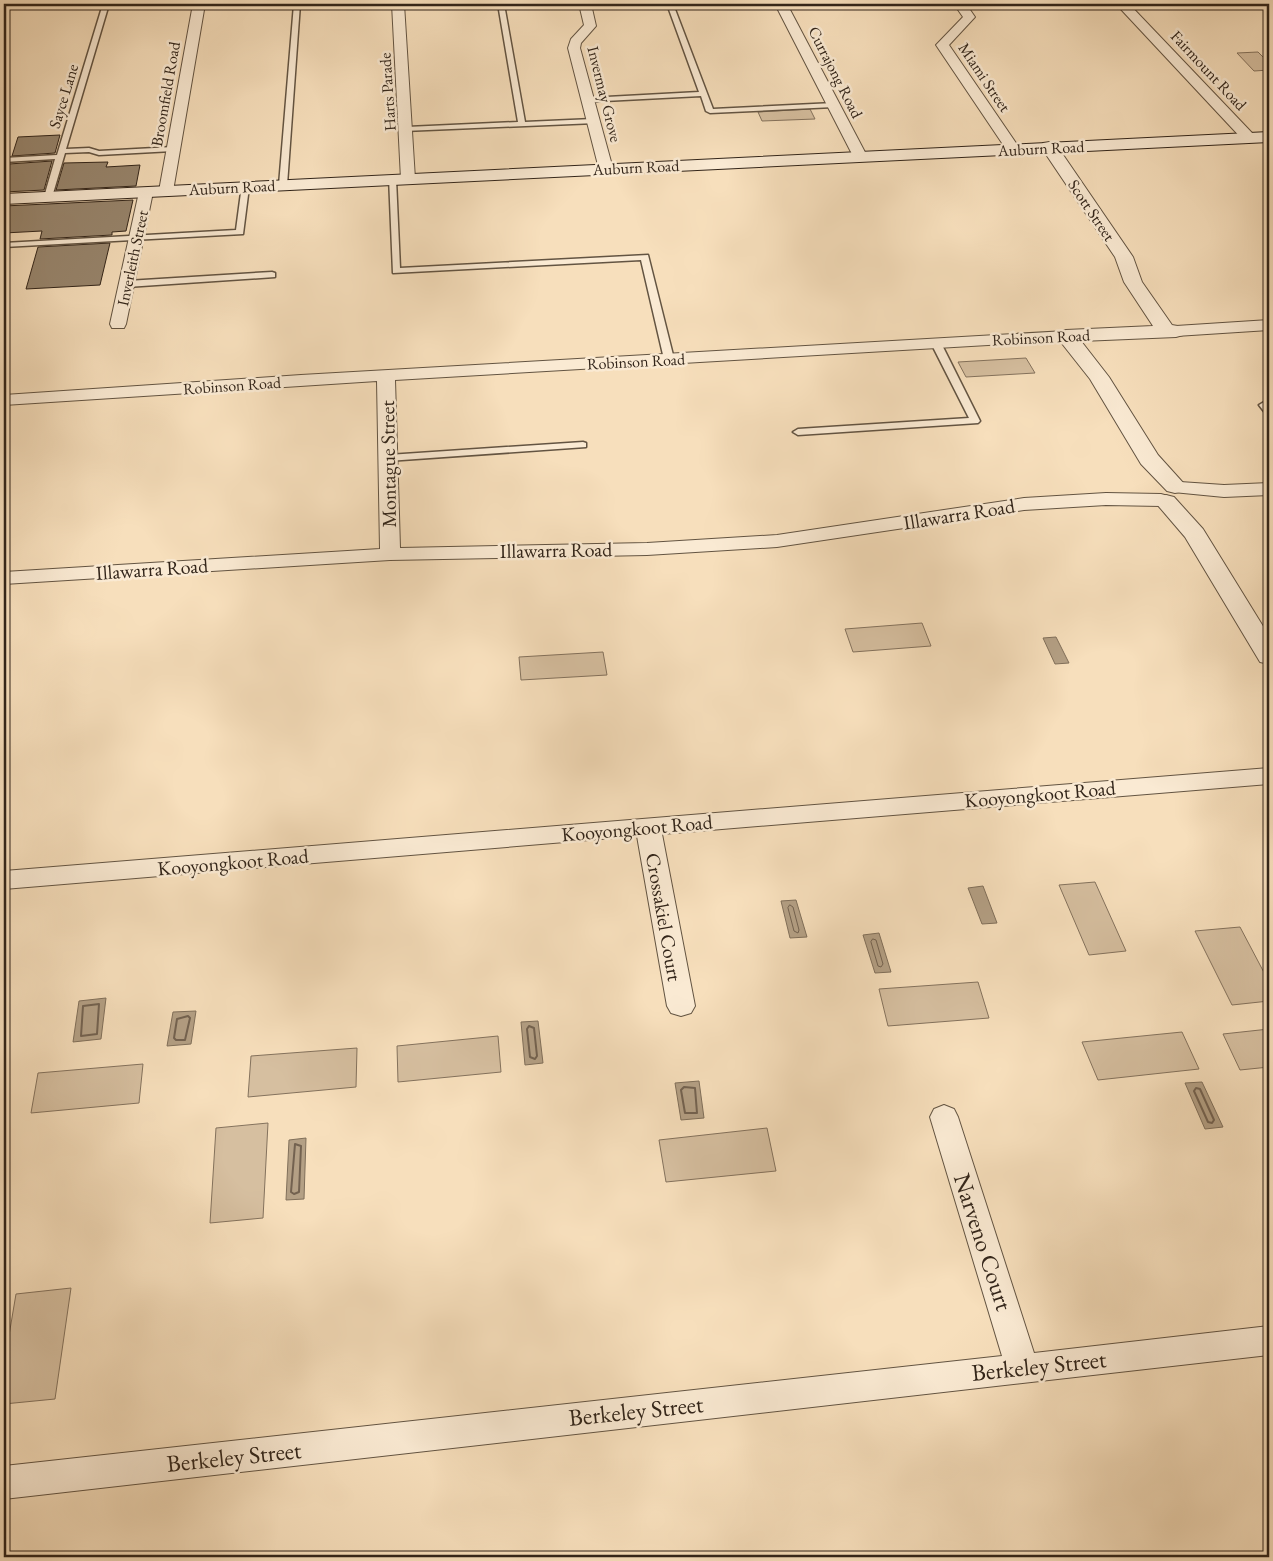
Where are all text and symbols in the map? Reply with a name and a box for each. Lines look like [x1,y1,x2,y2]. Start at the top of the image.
street label: Currajong Road [803,23,868,122]
street label: Fairmount Road [1166,26,1252,116]
street label: Miami Street [954,38,1016,116]
street label: Broomfield Road [146,39,185,148]
street label: Invermay Grove [582,44,627,144]
street label: Harts Parade [374,52,401,132]
street label: Sayce Lane [44,61,83,131]
street label: Auburn Road [996,136,1086,161]
street label: Auburn Road [591,155,681,180]
street label: Auburn Road [187,175,277,200]
street label: Scott Street [1063,175,1120,245]
street label: Inverleith Street [112,208,153,308]
street label: Robinson Road [991,324,1091,351]
street label: Robinson Road [586,348,686,375]
street label: Robinson Road [182,372,283,399]
street label: Montague Street [374,399,402,528]
street label: Illawarra Road [901,492,1017,536]
street label: Illawarra Road [500,536,613,564]
street label: Illawarra Road [95,552,210,586]
street label: Kooyongkoot Road [963,774,1118,814]
street label: Kooyongkoot Road [560,808,715,848]
street label: Kooyongkoot Road [156,842,311,882]
street label: Crossakiel Court [640,851,688,984]
street label: Narveno Court [947,1169,1020,1315]
street label: Berkeley Street [970,1343,1108,1388]
street label: Berkeley Street [567,1388,705,1433]
street label: Berkeley Street [165,1434,303,1479]

